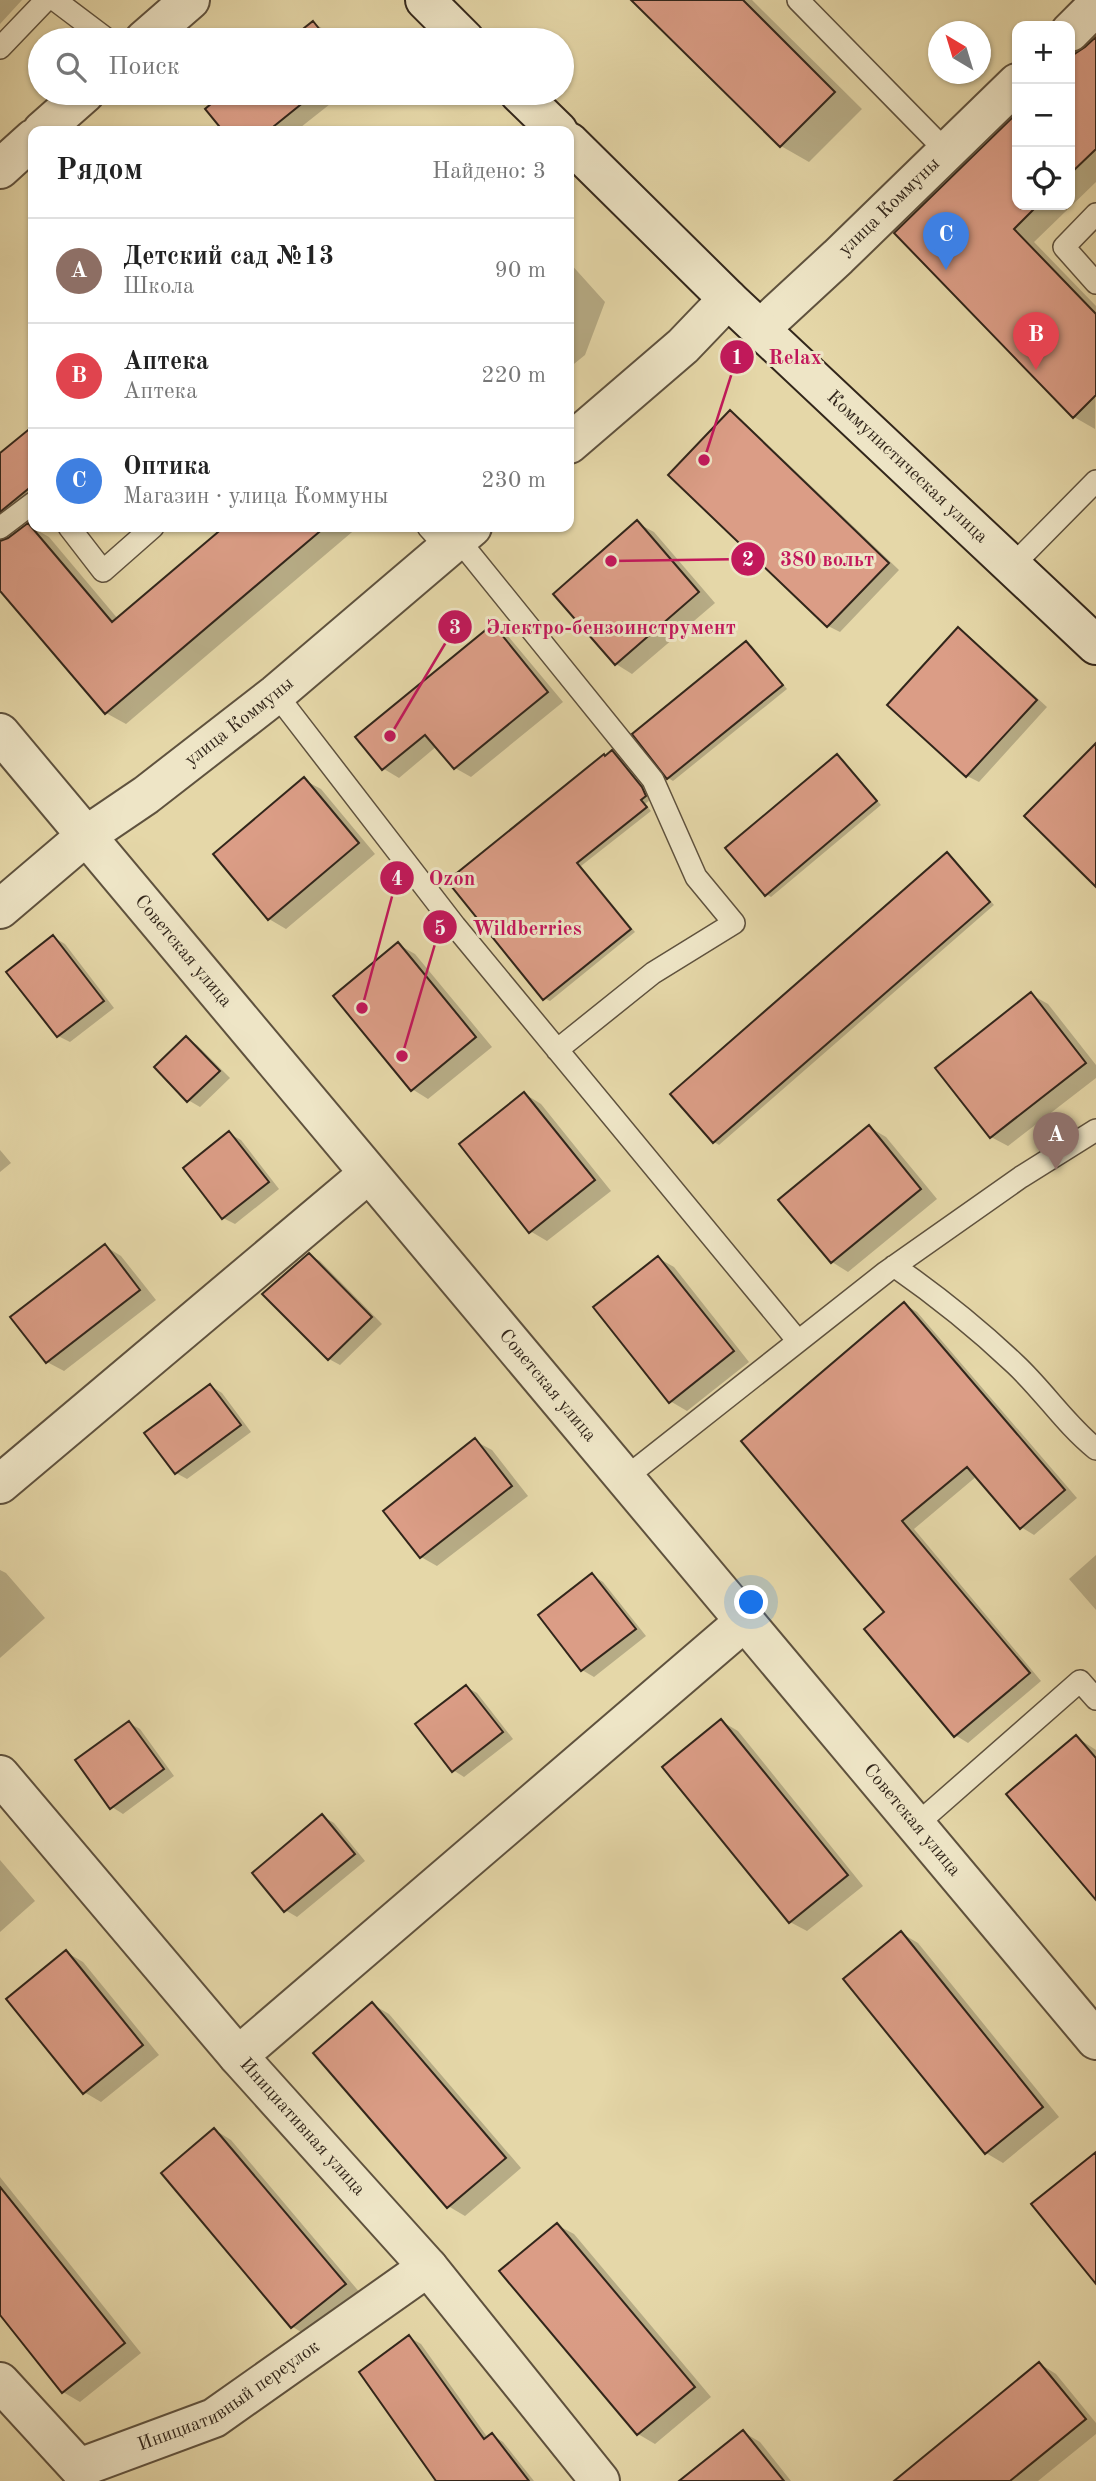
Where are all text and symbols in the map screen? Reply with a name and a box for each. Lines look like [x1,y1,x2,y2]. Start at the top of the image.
north arrow [928,21,991,84]
map controls [1012,21,1075,210]
button: + [1012,21,1075,84]
search box [28,28,574,105]
icon: search [52,48,90,86]
text: Поиск [108,54,180,80]
button: − [1012,84,1075,147]
button: locate [1012,147,1075,210]
street label: улица Коммуны [835,154,944,260]
text: Рядом [56,156,143,186]
text: Найдено: 3 [432,160,546,183]
pin: C [923,212,969,270]
text: Детский сад №13 [123,244,334,270]
text: A [70,259,88,282]
text: 90 m [495,259,546,282]
text: Школа [123,275,194,298]
pin: B [1013,312,1059,370]
callout: Relax [720,336,836,378]
text: 1 [731,348,743,369]
text: Relax [768,348,822,369]
text: Аптека [123,349,209,375]
text: B [71,364,87,387]
text: 220 m [481,364,546,387]
text: Аптека [123,380,198,403]
street label: Коммунистическая улица [823,387,991,547]
text: Оптика [123,454,211,480]
text: C [71,469,87,492]
text: 230 m [481,469,546,492]
text: Магазин · улица Коммуны [123,485,388,508]
callout: 380 вольт [731,538,888,580]
text: 2 [742,550,754,571]
text: 380 вольт [780,550,874,571]
callout: Электро-бензоинструмент [437,606,750,648]
text: 3 [449,618,461,639]
text: Электро-бензоинструмент [486,618,736,639]
street label: улица Коммуны [182,674,297,770]
callout: Ozon [380,857,490,899]
text: 4 [391,869,403,890]
text: Ozon [429,869,475,890]
street label: Советская улица [131,892,236,1012]
callout: Wildberries [423,906,596,948]
text: 5 [434,919,446,940]
text: Wildberries [472,919,582,940]
pin: A [1033,1112,1079,1170]
street label: Советская улица [495,1326,600,1446]
your location [734,1585,768,1619]
street label: Советская улица [859,1761,964,1881]
street label: Инициативная улица [236,2055,369,2200]
street label: Инициативный переулок [135,2337,324,2455]

